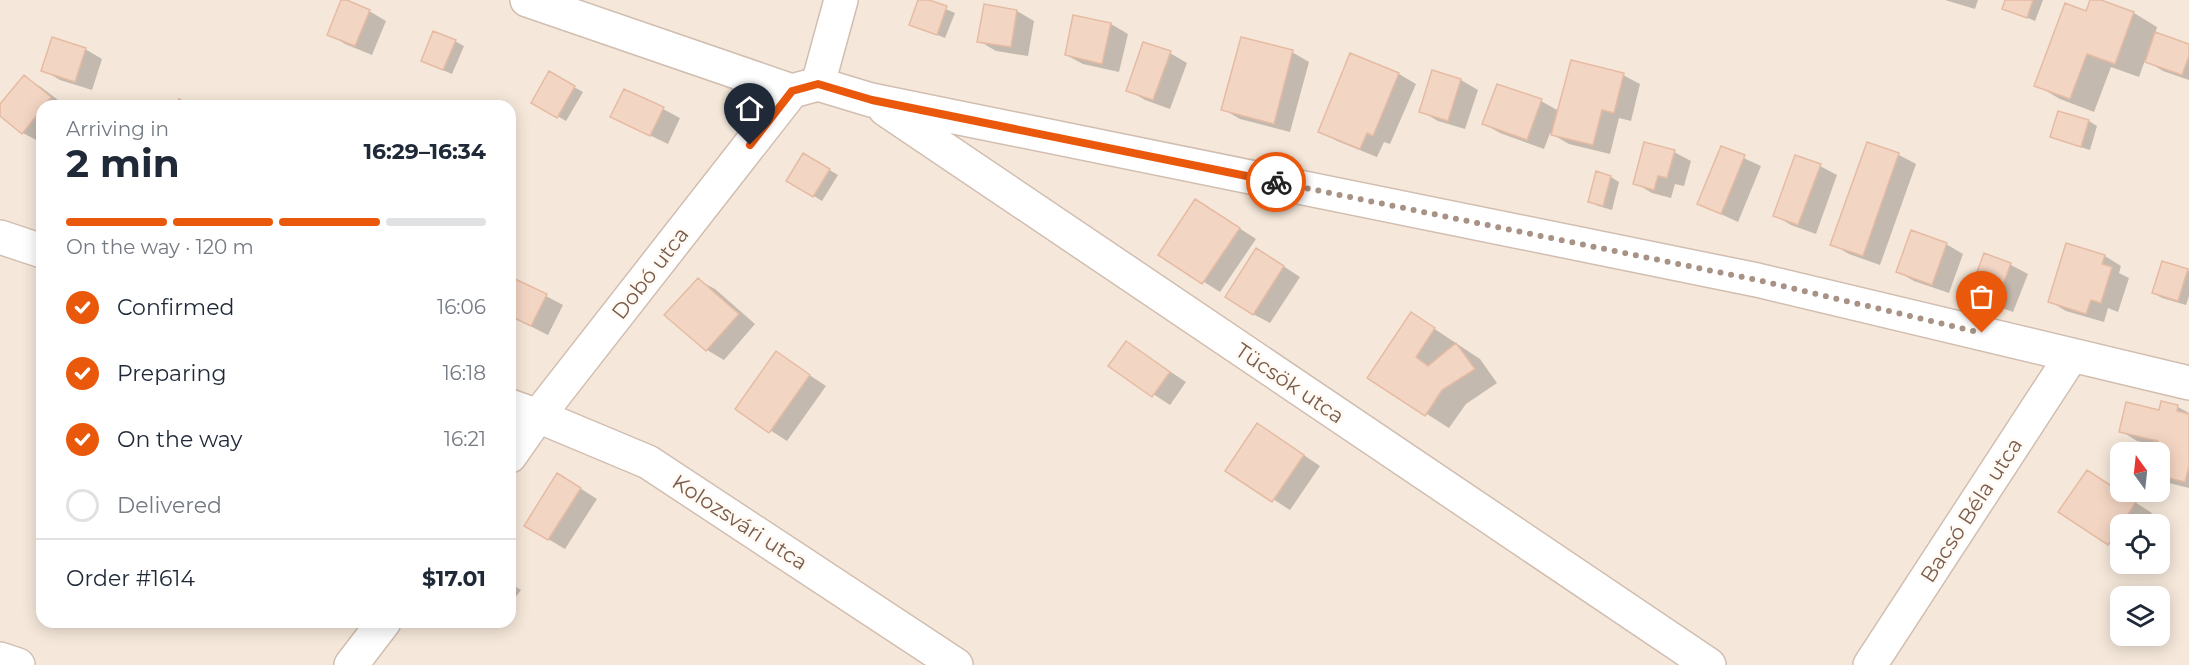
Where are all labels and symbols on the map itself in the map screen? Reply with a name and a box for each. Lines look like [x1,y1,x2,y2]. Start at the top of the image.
pin [724,83,775,145]
courier [1246,152,1306,212]
street label: Dobó utca [606,222,694,324]
pin [1956,271,2007,333]
street label: Tücsök utca [1231,338,1349,428]
street label: Bacsó Béla utca [1915,433,2027,587]
north arrow [2110,442,2170,502]
street label: Kolozsvári utca [668,469,812,575]

